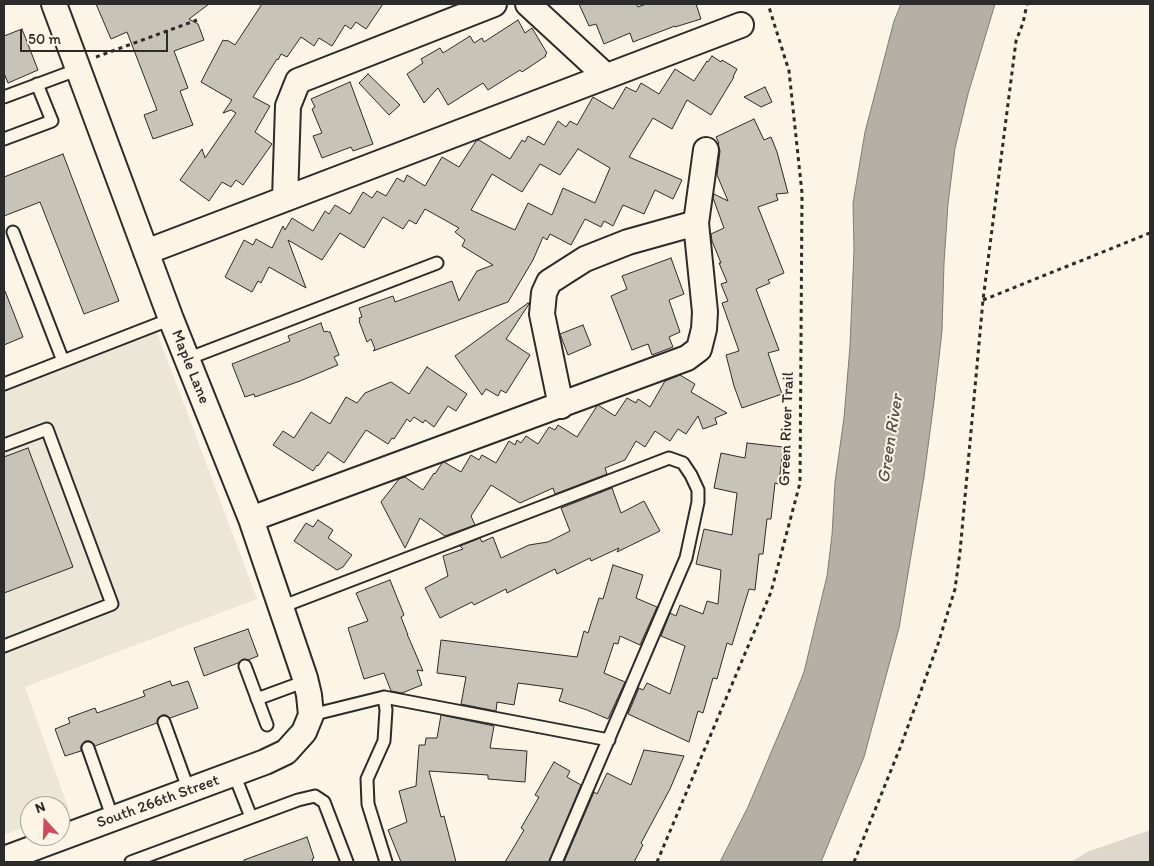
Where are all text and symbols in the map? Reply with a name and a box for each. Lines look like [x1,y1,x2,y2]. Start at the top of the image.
scale bar [22,20,170,52]
text: 50 m [28,30,61,48]
street label: Maple Lane [166,327,214,407]
street label: Green River Trail [775,372,799,486]
water label: Green River [873,393,909,485]
street label: South 266th Street [94,771,222,833]
north arrow [20,796,70,846]
text: N [33,798,47,817]

